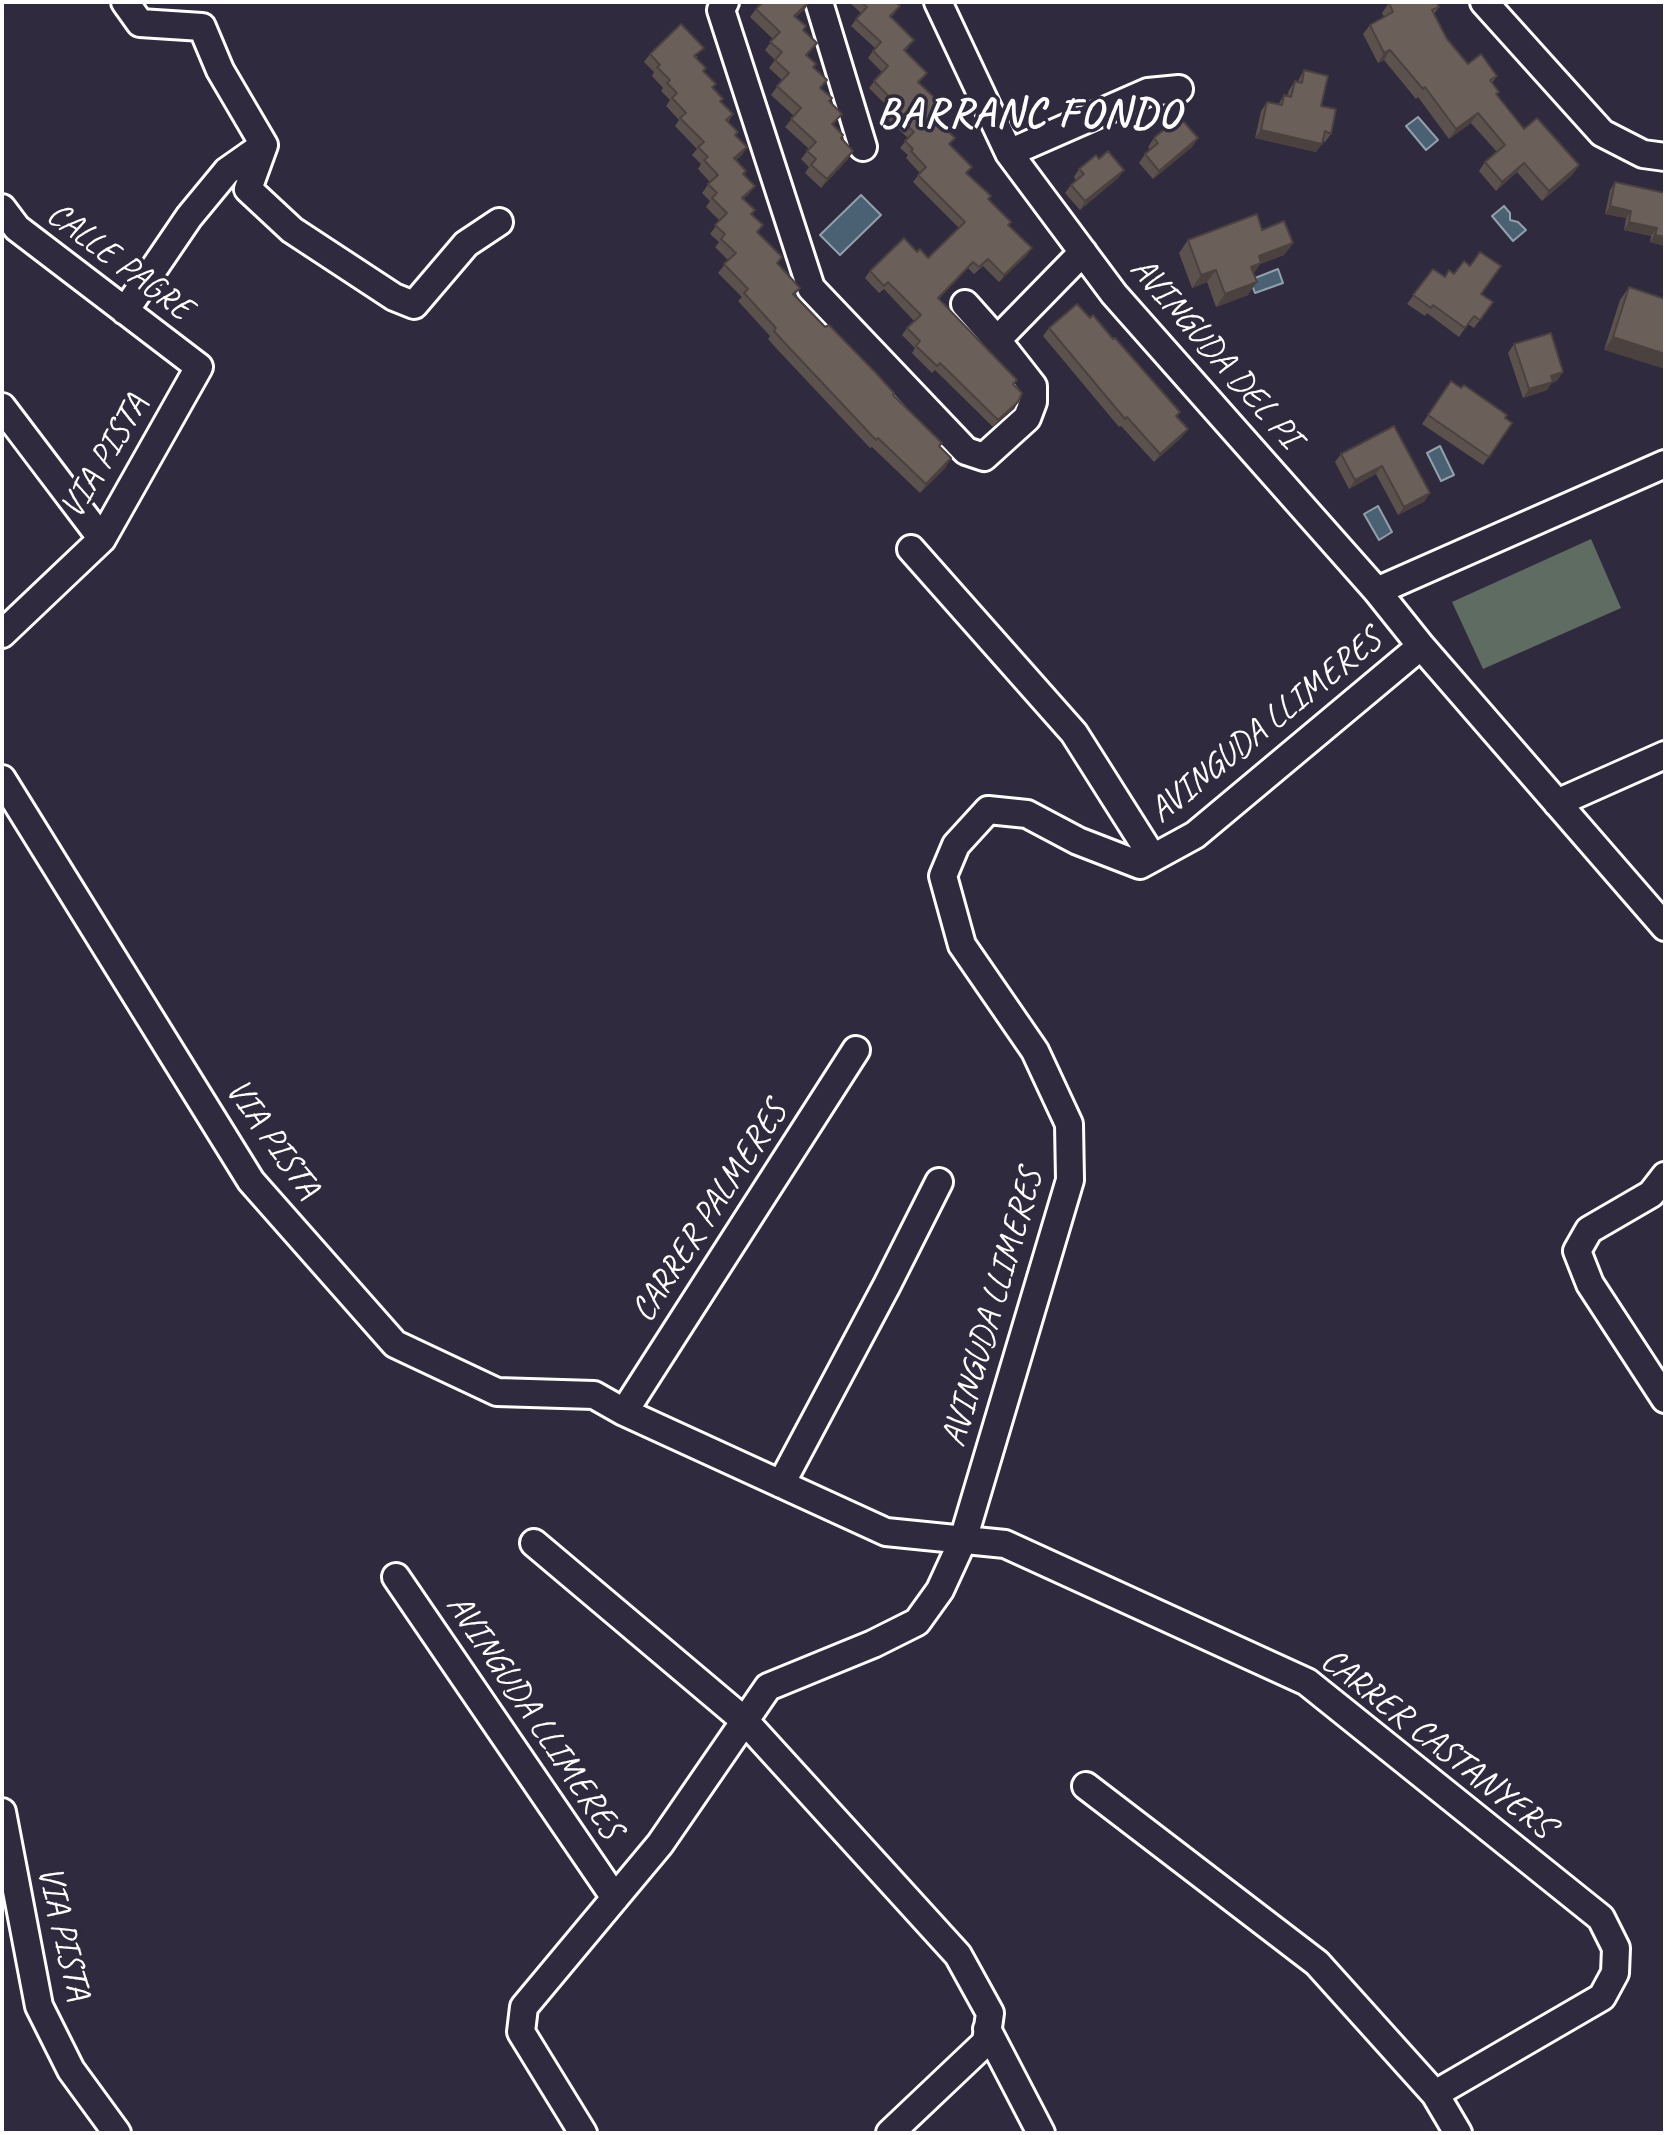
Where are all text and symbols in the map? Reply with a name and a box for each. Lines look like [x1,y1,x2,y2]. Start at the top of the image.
district label: BARRANC FONDO [881,90,1177,140]
street label: CALLE PAGRE [38,194,200,330]
street label: AVINGUDA DEL PI [1121,249,1309,457]
street label: VIA PISTA [52,388,158,526]
street label: AVINGUDA LLIMERES [1142,620,1390,832]
street label: VIA PISTA [216,1071,328,1207]
street label: CARRER PALMERES [623,1094,797,1330]
street label: AVINGUDA LLIMERES [933,1165,1053,1451]
street label: AVINGUDA LLIMERES [437,1587,631,1847]
street label: CARRER CASTANYERS [1312,1640,1562,1848]
street label: VIA PISTA [27,1862,99,2004]

